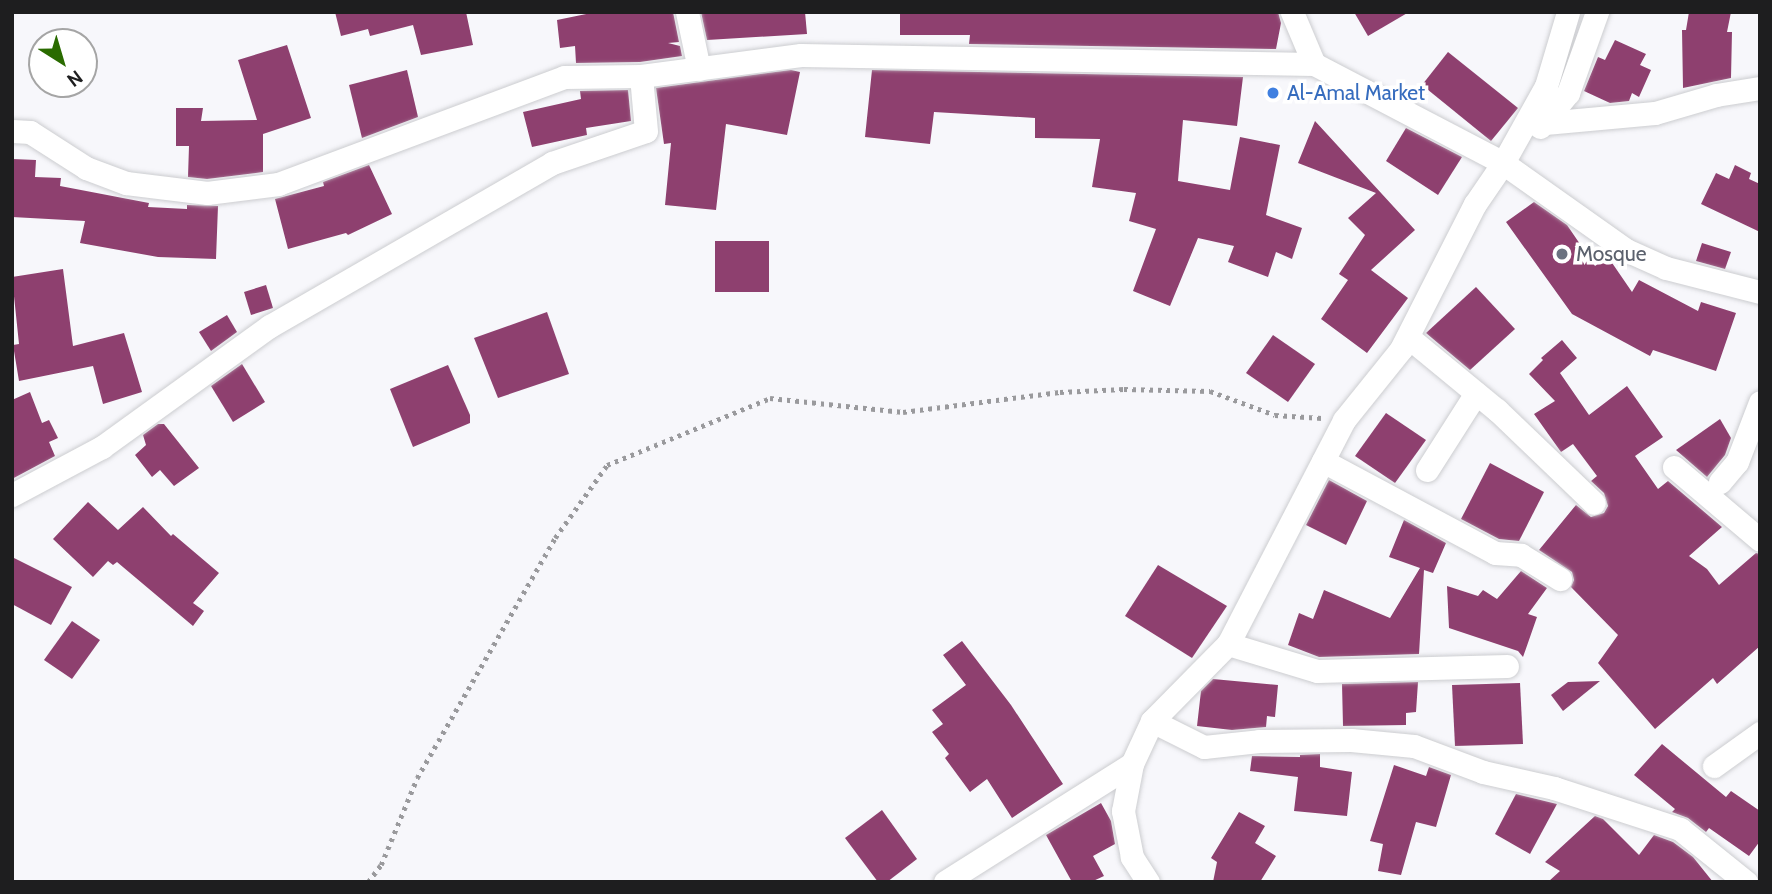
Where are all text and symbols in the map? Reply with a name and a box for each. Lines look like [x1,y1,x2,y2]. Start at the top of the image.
north arrow [28,28,98,98]
text: N [62,65,87,92]
place label: Al-Amal Market [1287,80,1425,106]
marker: Al-Amal Market [1265,85,1281,101]
place label: Mosque [1576,241,1646,267]
marker: Mosque [1554,246,1570,262]

